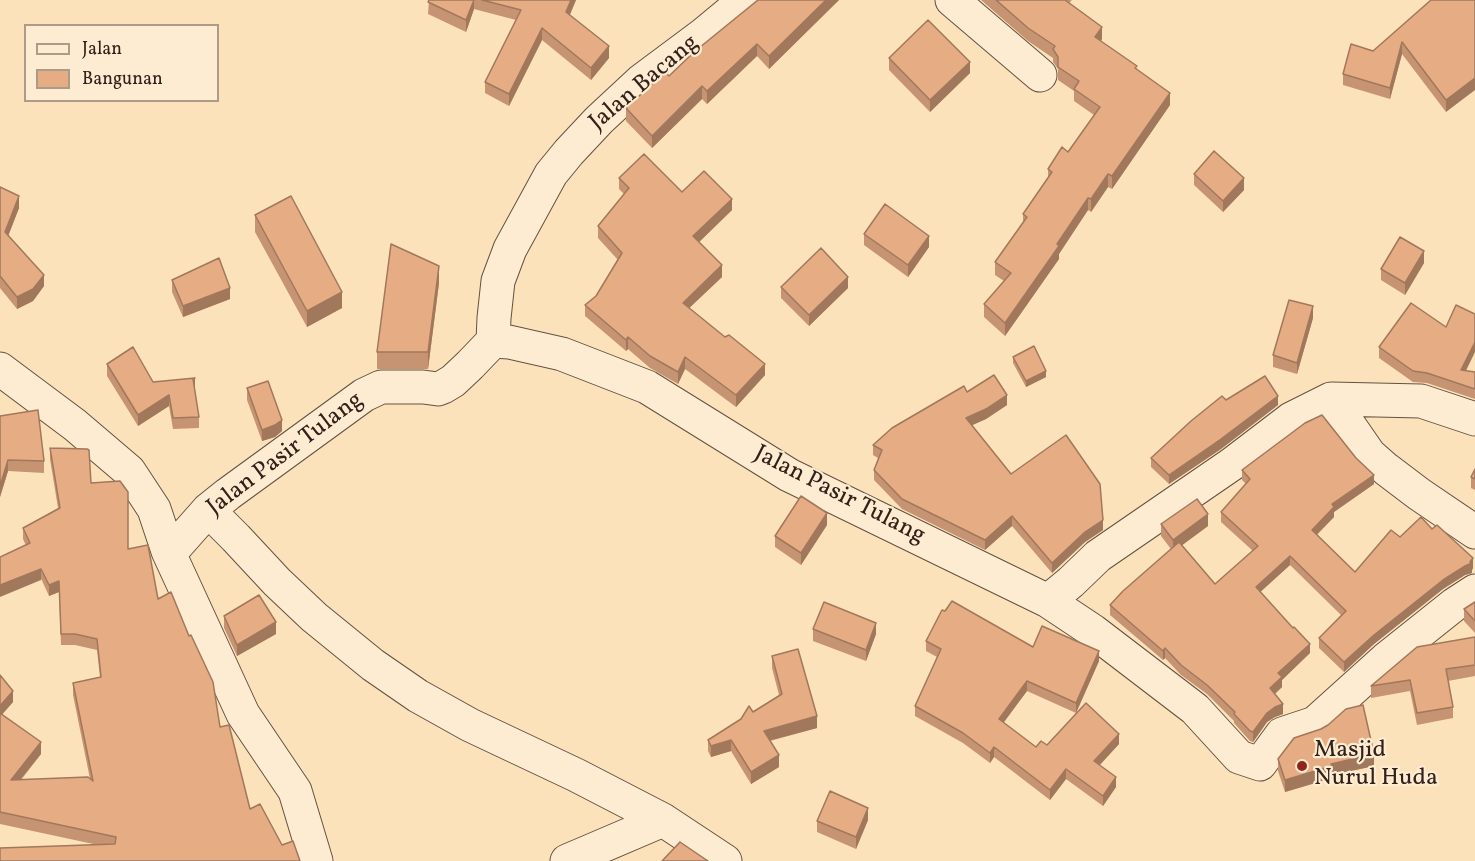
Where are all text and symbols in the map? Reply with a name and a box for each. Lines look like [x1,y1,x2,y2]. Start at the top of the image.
legend [24,24,219,102]
street label: Jalan Bacang [584,30,706,138]
text: Jalan [82,37,122,62]
text: Bangunan [82,67,163,92]
street label: Jalan Pasir Tulang [202,387,370,523]
street label: Jalan Pasir Tulang [749,440,929,552]
place label: Masjid Nurul Huda [1314,738,1438,794]
marker: Masjid Nurul Huda [1295,759,1309,773]

